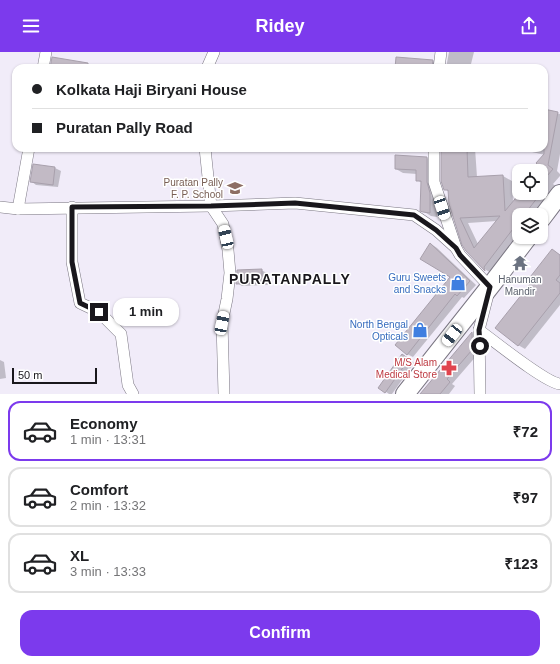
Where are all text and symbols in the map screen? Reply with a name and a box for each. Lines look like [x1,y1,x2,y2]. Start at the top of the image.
icon: menu [20,15,42,37]
icon: share [518,15,540,37]
text: Ridey [255,16,305,36]
text: Kolkata Haji Biryani House [56,81,247,98]
text: Puratan Pally Road [56,119,193,136]
map controls [512,164,548,244]
button: locate [512,164,548,200]
place label: Puratan Pally F. P. School [164,177,223,200]
school or university icon: Puratan Pally F. P. School [226,179,244,197]
car [433,195,451,221]
button: layers [512,208,548,244]
car [217,224,235,250]
temple icon: Hanuman Mandir [511,254,529,272]
district label: PURATANPALLY [229,271,351,287]
place label: Guru Sweets and Snacks [388,272,446,295]
shop icon: Guru Sweets and Snacks [449,274,467,292]
place label: Hanuman Mandir [498,274,542,297]
callout: 1 min [113,298,179,326]
route end [90,303,108,321]
text: 1 min [129,304,163,319]
car [214,310,230,336]
place label: North Bengal Opticals [350,319,408,342]
shop icon: North Bengal Opticals [411,321,429,339]
car [440,322,464,348]
route start [471,337,489,355]
place label: M/S Alam Medical Store [376,357,437,380]
pharmacy icon: M/S Alam Medical Store [440,359,458,377]
scale bar [12,366,97,385]
text: 50 m [18,369,42,381]
icon: car [22,413,58,449]
text: Economy [70,415,138,432]
text: ₹72 [513,423,538,440]
text: 1 min · 13:31 [70,432,146,447]
icon: car [22,479,58,515]
text: Comfort [70,481,128,498]
text: ₹97 [513,489,538,506]
text: 2 min · 13:32 [70,498,146,513]
icon: car [22,545,58,581]
text: XL [70,547,89,564]
text: ₹123 [504,555,538,572]
text: 3 min · 13:33 [70,564,146,579]
button: Confirm [20,610,540,656]

